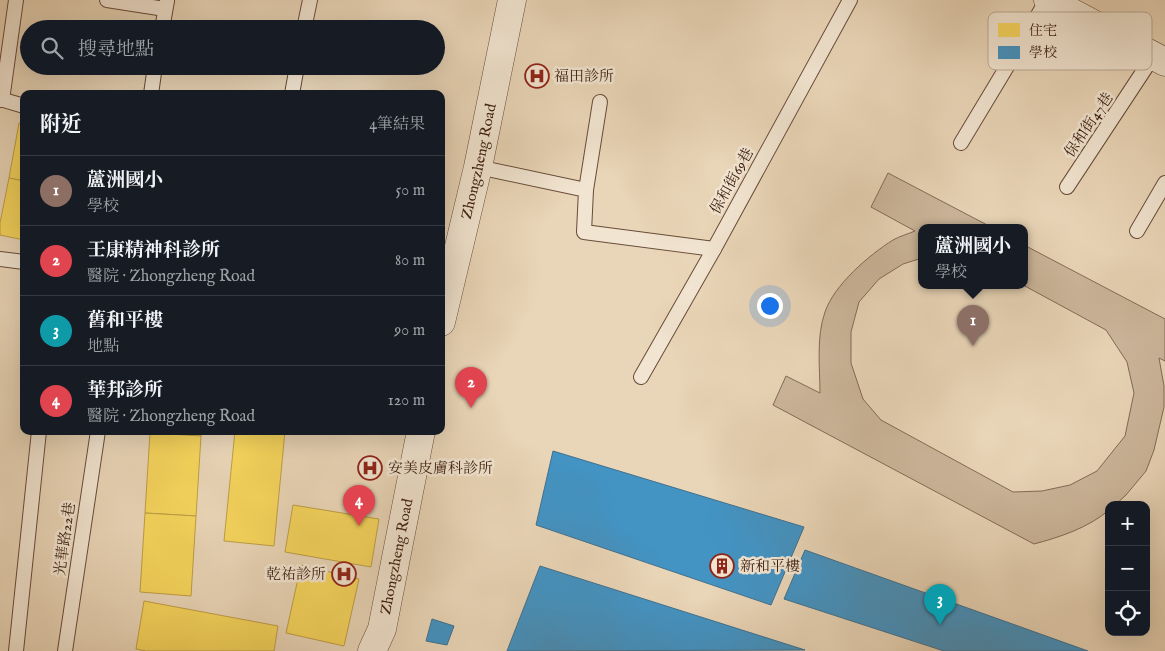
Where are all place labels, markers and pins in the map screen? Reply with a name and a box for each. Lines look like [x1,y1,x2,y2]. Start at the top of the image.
hospital icon: 福田診所 [524,63,550,89]
place label: 福田診所 [554,67,614,86]
pin: 1 [957,305,989,346]
pin: 2 [455,367,487,408]
hospital icon: 安美皮膚科診所 [357,455,383,481]
place label: 安美皮膚科診所 [388,459,493,478]
pin: 4 [343,485,375,526]
building icon: 新和平樓 [709,553,735,579]
place label: 新和平樓 [740,557,800,576]
hospital icon: 乾祐診所 [331,561,357,587]
place label: 乾祐診所 [266,565,326,584]
pin: 3 [924,584,956,625]

